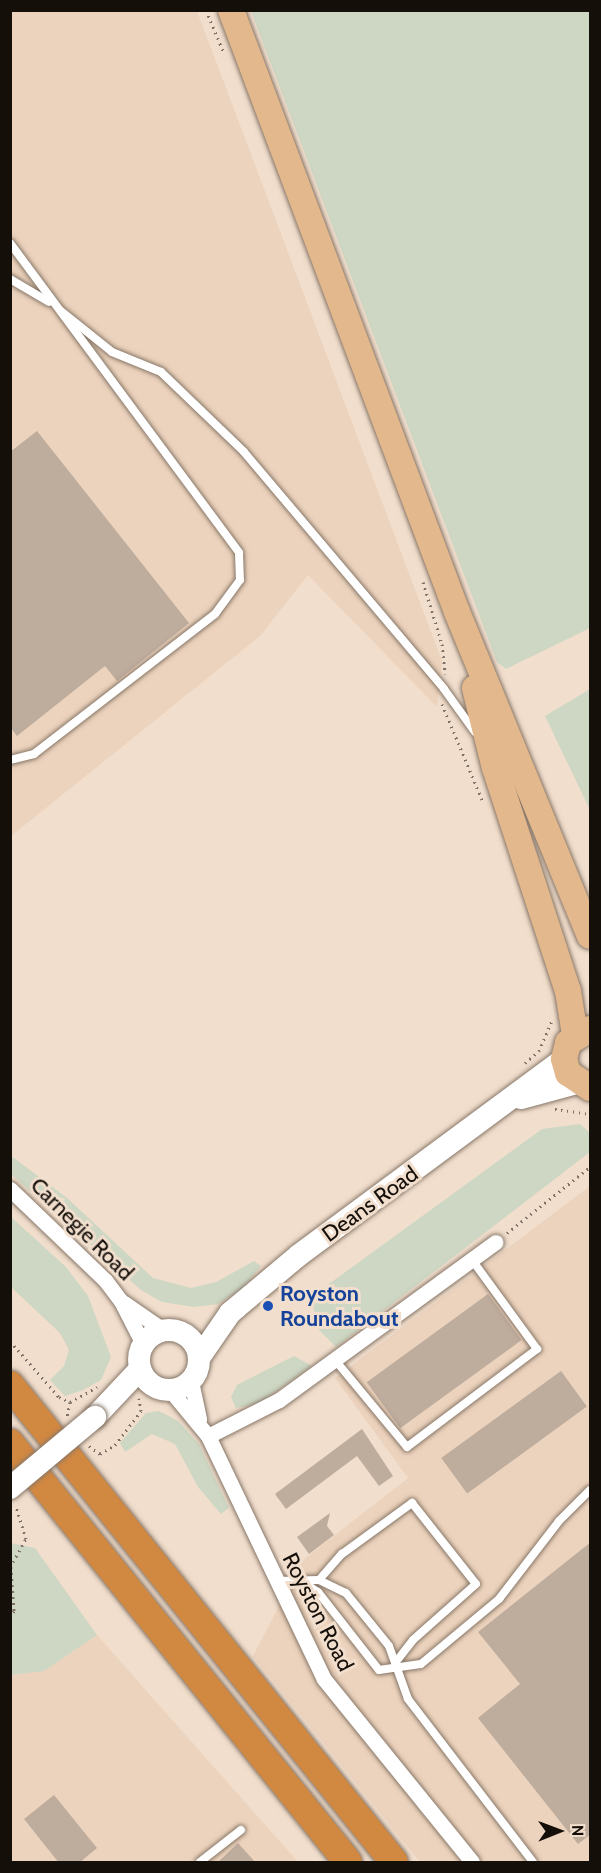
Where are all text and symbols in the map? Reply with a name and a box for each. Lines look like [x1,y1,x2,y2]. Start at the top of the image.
street label: Deans Road [317,1160,423,1248]
street label: Carnegie Road [25,1172,139,1286]
place label: Royston Roundabout [280,1280,399,1332]
marker: Royston Roundabout [261,1299,275,1313]
street label: Royston Road [277,1548,359,1676]
north arrow [529,1801,589,1861]
text: N [568,1825,587,1836]

